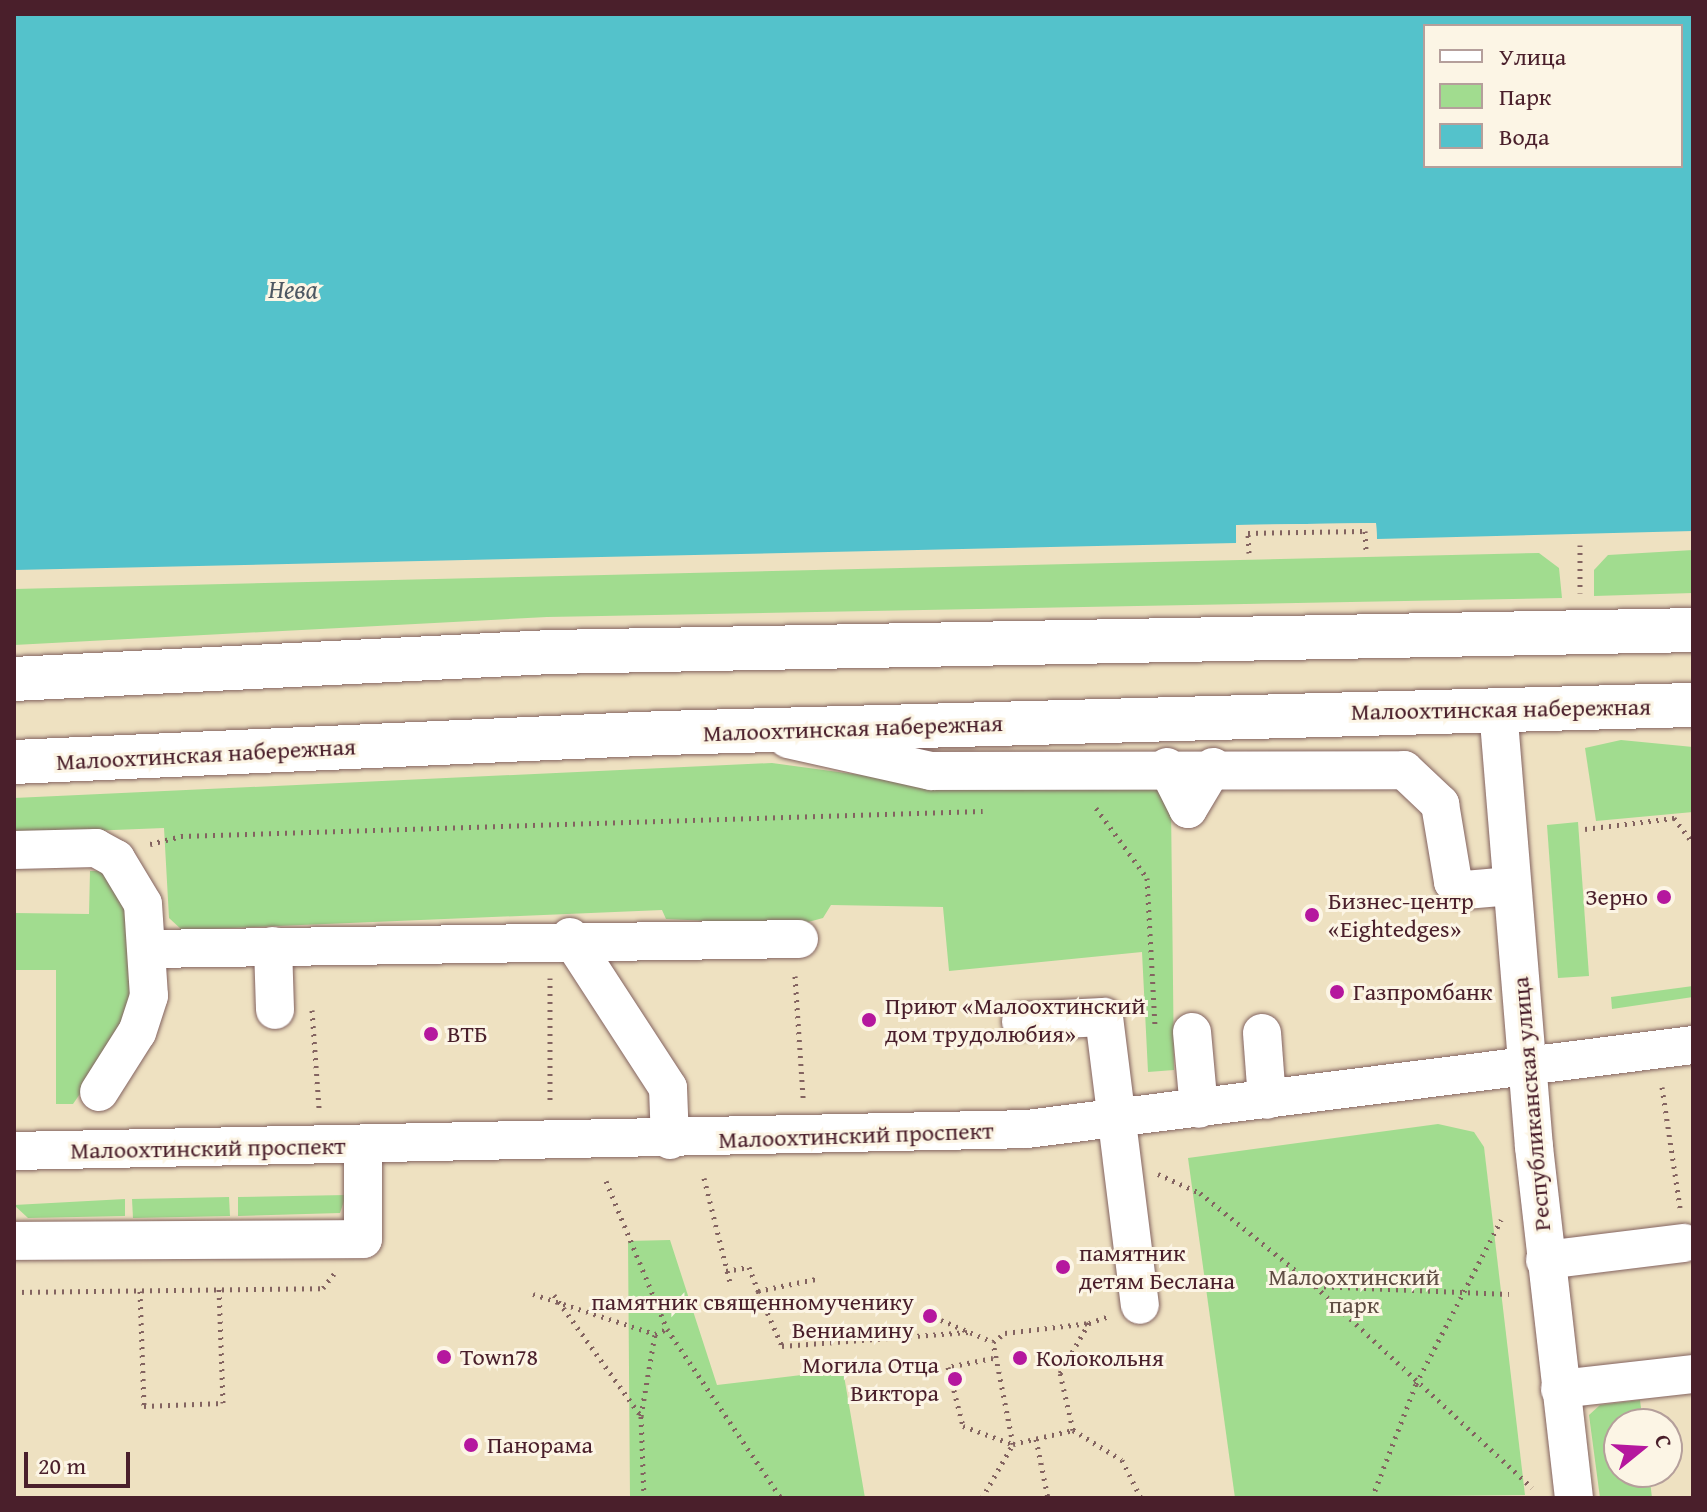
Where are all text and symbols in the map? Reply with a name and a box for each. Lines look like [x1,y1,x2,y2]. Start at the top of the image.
legend [1423,24,1683,168]
text: Улица [1499,39,1566,74]
text: Парк [1499,79,1551,114]
text: Вода [1499,119,1549,154]
water label: Нева [268,273,318,305]
street label: Малоохтинская набережная [1351,692,1651,726]
street label: Малоохтинская набережная [702,708,1004,748]
street label: Малоохтинская набережная [55,732,357,776]
place label: Зерно [1585,883,1648,911]
place label: Бизнес-центр «Eightedges» [1328,887,1474,943]
marker: Зерно [1655,888,1673,906]
marker: Бизнес-центр «Eightedges» [1303,906,1321,924]
street label: Республиканская улица [1506,976,1556,1232]
place label: Газпромбанк [1353,978,1493,1006]
marker: Газпромбанк [1328,983,1346,1001]
place label: Приют «Малоохтинский дом трудолюбия» [885,992,1146,1048]
marker: Приют «Малоохтинский дом трудолюбия» [860,1011,878,1029]
place label: ВТБ [447,1020,488,1048]
marker: ВТБ [422,1025,440,1043]
street label: Малоохтинский проспект [718,1116,994,1154]
street label: Малоохтинский проспект [70,1131,346,1165]
place label: памятник детям Беслана [1079,1239,1235,1295]
marker: памятник детям Беслана [1054,1258,1072,1276]
park label: Малоохтинский парк [1268,1263,1440,1319]
place label: памятник священномученику Вениамину [591,1288,914,1344]
marker: памятник священномученику Вениамину [921,1307,939,1325]
place label: Town78 [460,1343,538,1371]
place label: Колокольня [1036,1344,1164,1372]
marker: Town78 [435,1348,453,1366]
marker: Колокольня [1011,1349,1029,1367]
place label: Могила Отца Виктора [802,1351,939,1407]
marker: Могила Отца Виктора [946,1370,964,1388]
north arrow [1603,1408,1683,1488]
text: С [1647,1430,1681,1452]
place label: Панорама [487,1431,593,1459]
scale bar [28,1436,134,1486]
marker: Панорама [462,1436,480,1454]
text: 20 m [38,1448,86,1483]

